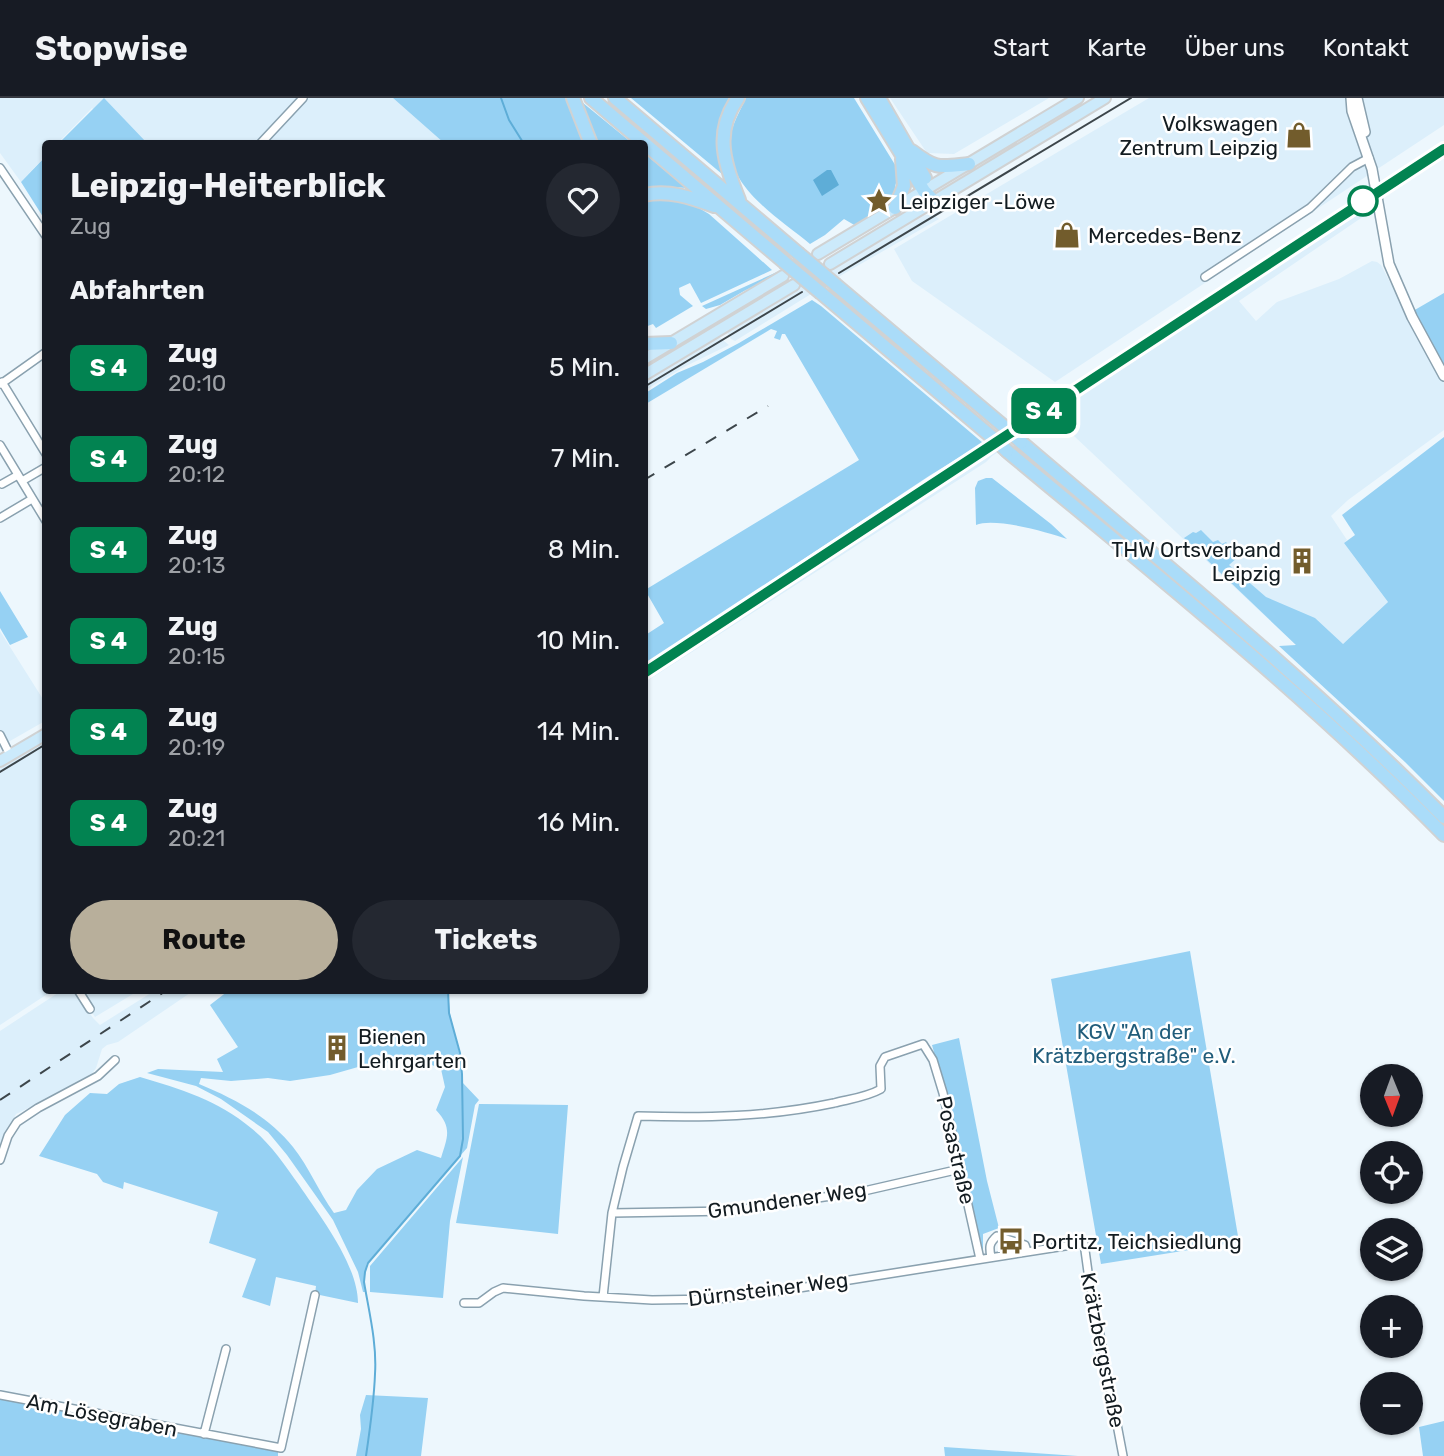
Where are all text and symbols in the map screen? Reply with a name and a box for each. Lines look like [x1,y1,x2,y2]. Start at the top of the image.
text: Stopwise [35,29,188,68]
text: Start [993,34,1049,62]
text: Karte [1087,34,1147,62]
text: Über uns [1185,34,1285,62]
text: Kontakt [1323,34,1409,62]
place label: Volkswagen Zentrum Leipzig [1120,111,1278,160]
shop icon: Volkswagen Zentrum Leipzig [1284,120,1314,150]
button: heart [546,163,620,237]
text: Leipzig-Heiterblick [70,166,386,205]
place icon: Leipziger -Löwe [864,186,894,216]
unlabelled marker [1348,186,1378,216]
place label: Leipziger -Löwe [900,189,1055,214]
text: Zug [70,212,111,240]
shop icon: Mercedes-Benz [1052,220,1082,250]
place label: Mercedes-Benz [1088,223,1242,248]
text: Abfahrten [70,275,205,306]
text: Zug [168,338,218,369]
text: 5 Min. [549,352,620,383]
text: S 4 [90,354,127,382]
text: 20:10 [168,369,226,397]
line badge: S 4 [1004,388,1084,434]
text: S 4 [1025,397,1063,425]
text: Zug [168,429,218,460]
text: 7 Min. [551,443,620,474]
text: S 4 [90,445,127,473]
text: 20:12 [168,460,225,488]
text: Zug [168,520,218,551]
text: 8 Min. [548,534,620,565]
text: S 4 [90,536,127,564]
place label: THW Ortsverband Leipzig [1111,537,1281,586]
building icon: THW Ortsverband Leipzig [1287,546,1317,576]
text: 20:13 [168,551,226,579]
text: Zug [168,611,218,642]
text: 10 Min. [537,625,620,656]
text: S 4 [90,627,127,655]
text: 20:15 [168,642,226,670]
text: Zug [168,702,218,733]
text: 14 Min. [537,716,620,747]
text: S 4 [90,718,127,746]
text: 20:19 [168,733,225,761]
text: Zug [168,793,218,824]
text: 16 Min. [538,807,620,838]
text: S 4 [90,809,127,837]
text: 20:21 [168,824,225,852]
button: Route [70,900,338,980]
button: Tickets [352,900,620,980]
park label: KGV "An der Krätzbergstraße" e.V. [1032,1019,1236,1068]
place label: Bienen Lehrgarten [358,1024,467,1073]
building icon: Bienen Lehrgarten [322,1033,352,1063]
north arrow [1360,1064,1423,1127]
map controls [1360,1064,1423,1435]
street label: Posastraße [931,1094,981,1206]
button: locate [1360,1141,1423,1204]
street label: Gmundener Weg [706,1176,868,1224]
button: layers [1360,1218,1423,1281]
bus stop icon: Portitz, Teichsiedlung [996,1226,1026,1256]
place label: Portitz, Teichsiedlung [1032,1229,1242,1254]
street label: Dürnsteiner Weg [687,1267,849,1311]
street label: Krätzbergstraße [1076,1270,1130,1430]
button: + [1360,1295,1423,1358]
button: − [1360,1372,1423,1435]
street label: Am Lösegraben [25,1388,179,1442]

